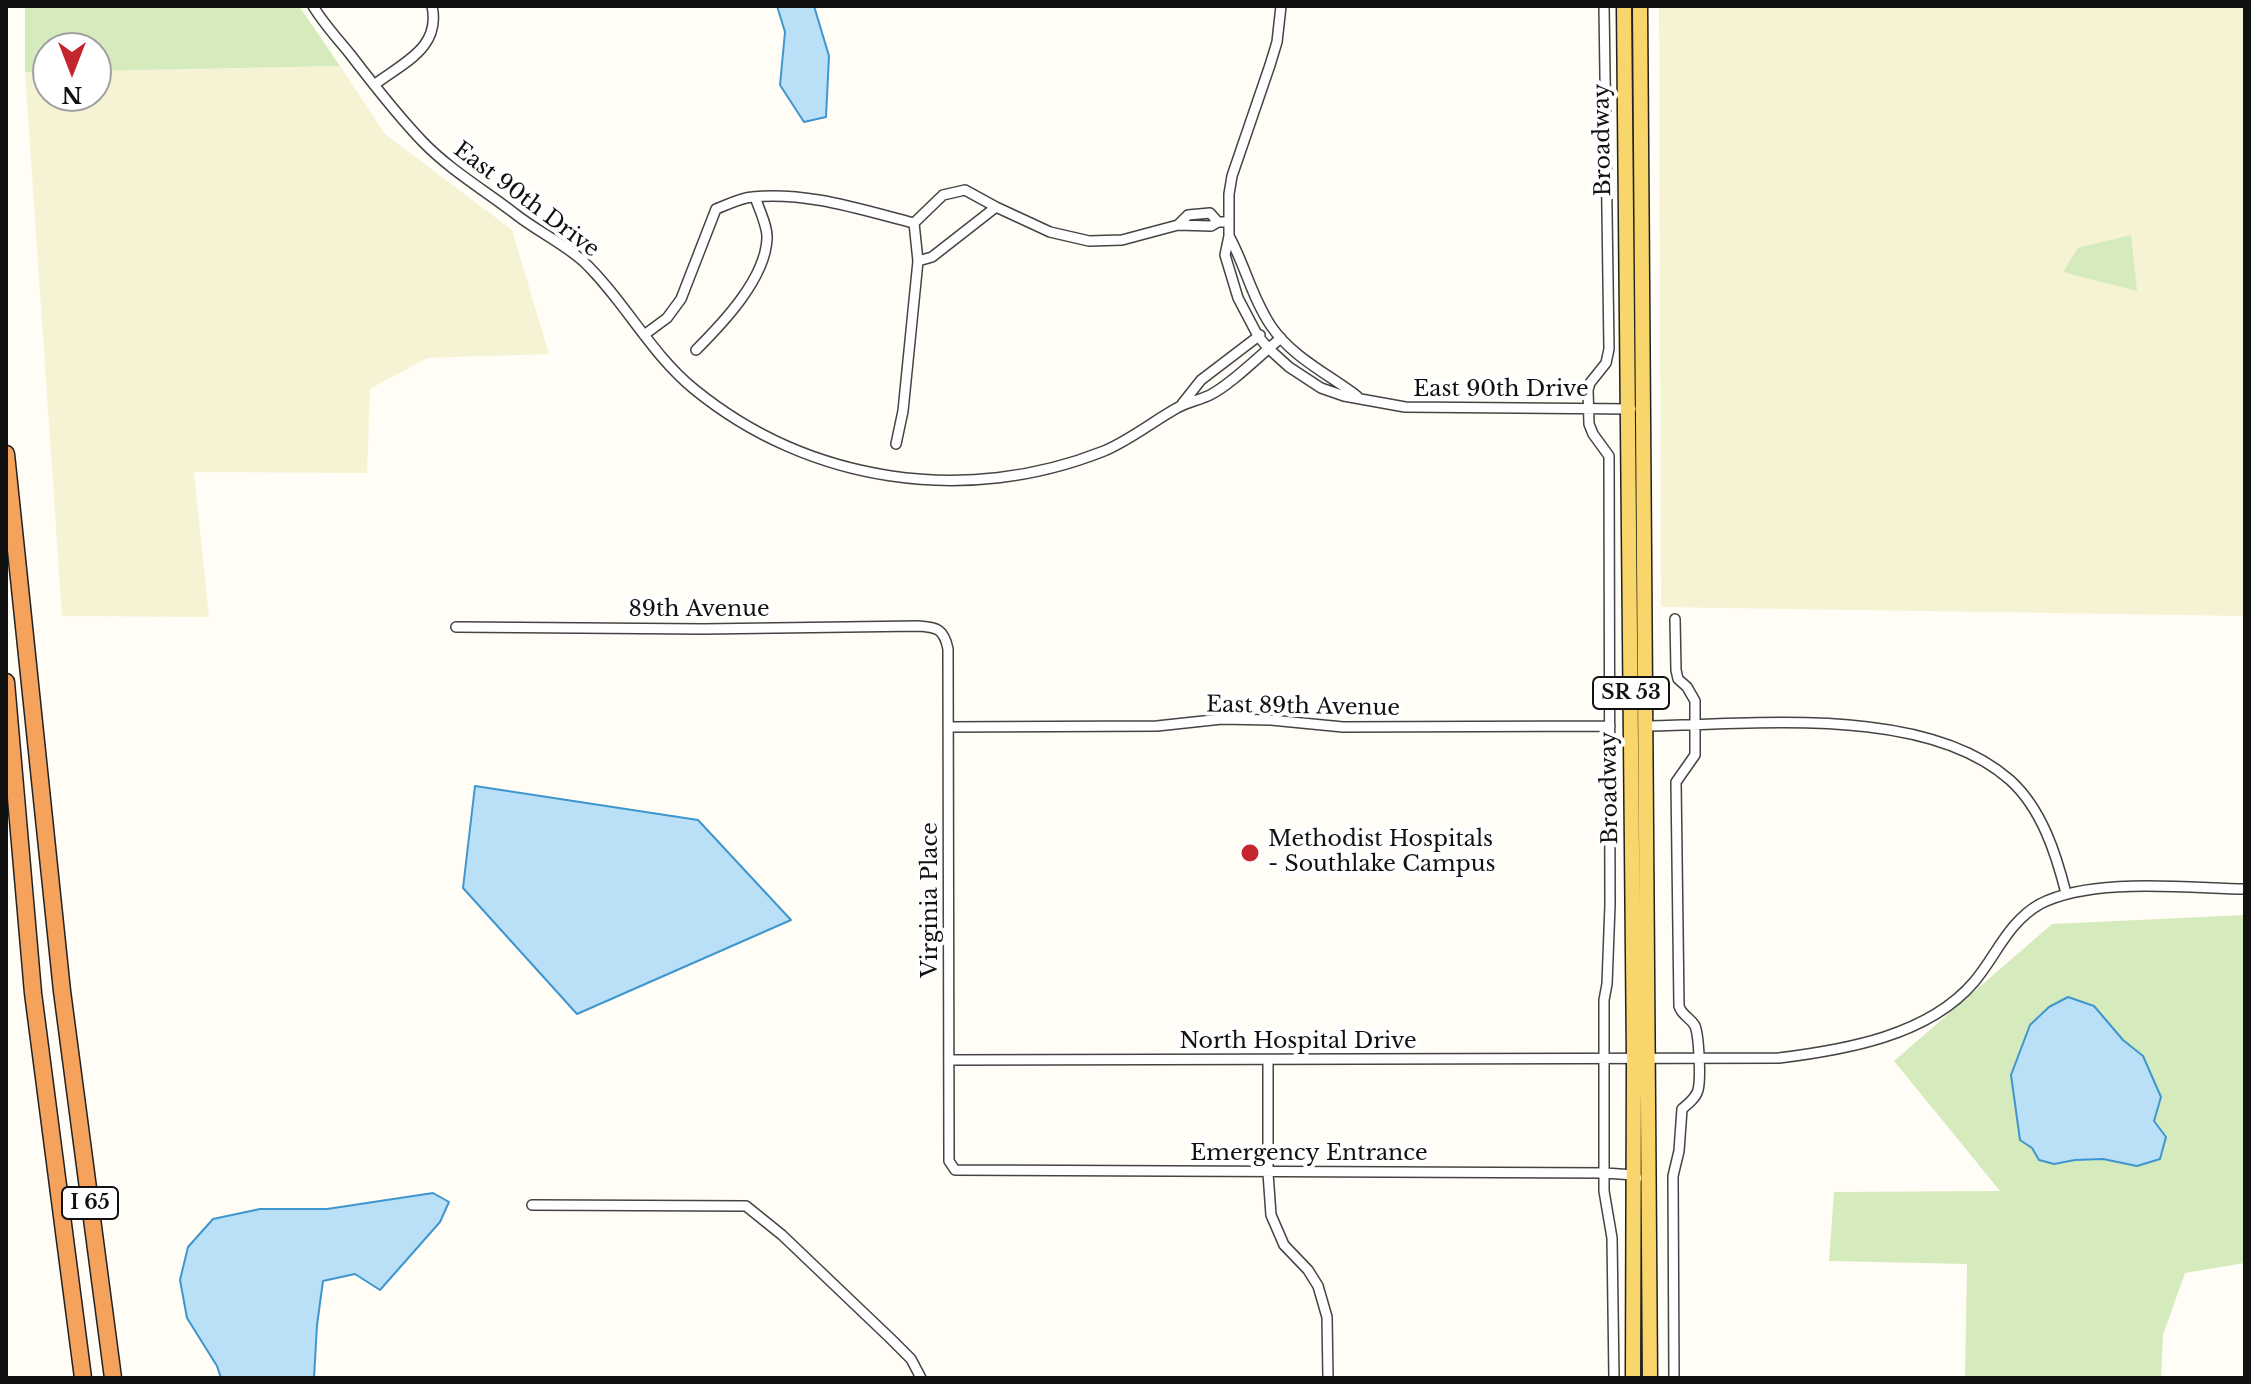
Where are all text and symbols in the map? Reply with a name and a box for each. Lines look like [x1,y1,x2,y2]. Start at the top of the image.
north arrow [32,32,112,112]
text: N [62,81,82,108]
street label: Broadway [1589,83,1617,197]
street label: East 90th Drive [448,137,604,263]
street label: East 90th Drive [1413,377,1589,403]
street label: 89th Avenue [628,597,770,623]
road number: SR 53 [1593,677,1669,709]
street label: East 89th Avenue [1206,692,1400,722]
street label: Broadway [1596,731,1624,845]
street label: Virginia Place [918,822,944,978]
place label: Methodist Hospitals - Southlake Campus [1268,827,1495,878]
marker: Methodist Hospitals - Southlake Campus [1239,842,1261,864]
street label: North Hospital Drive [1179,1029,1417,1055]
street label: Emergency Entrance [1190,1141,1428,1167]
road number: I 65 [62,1187,118,1219]

